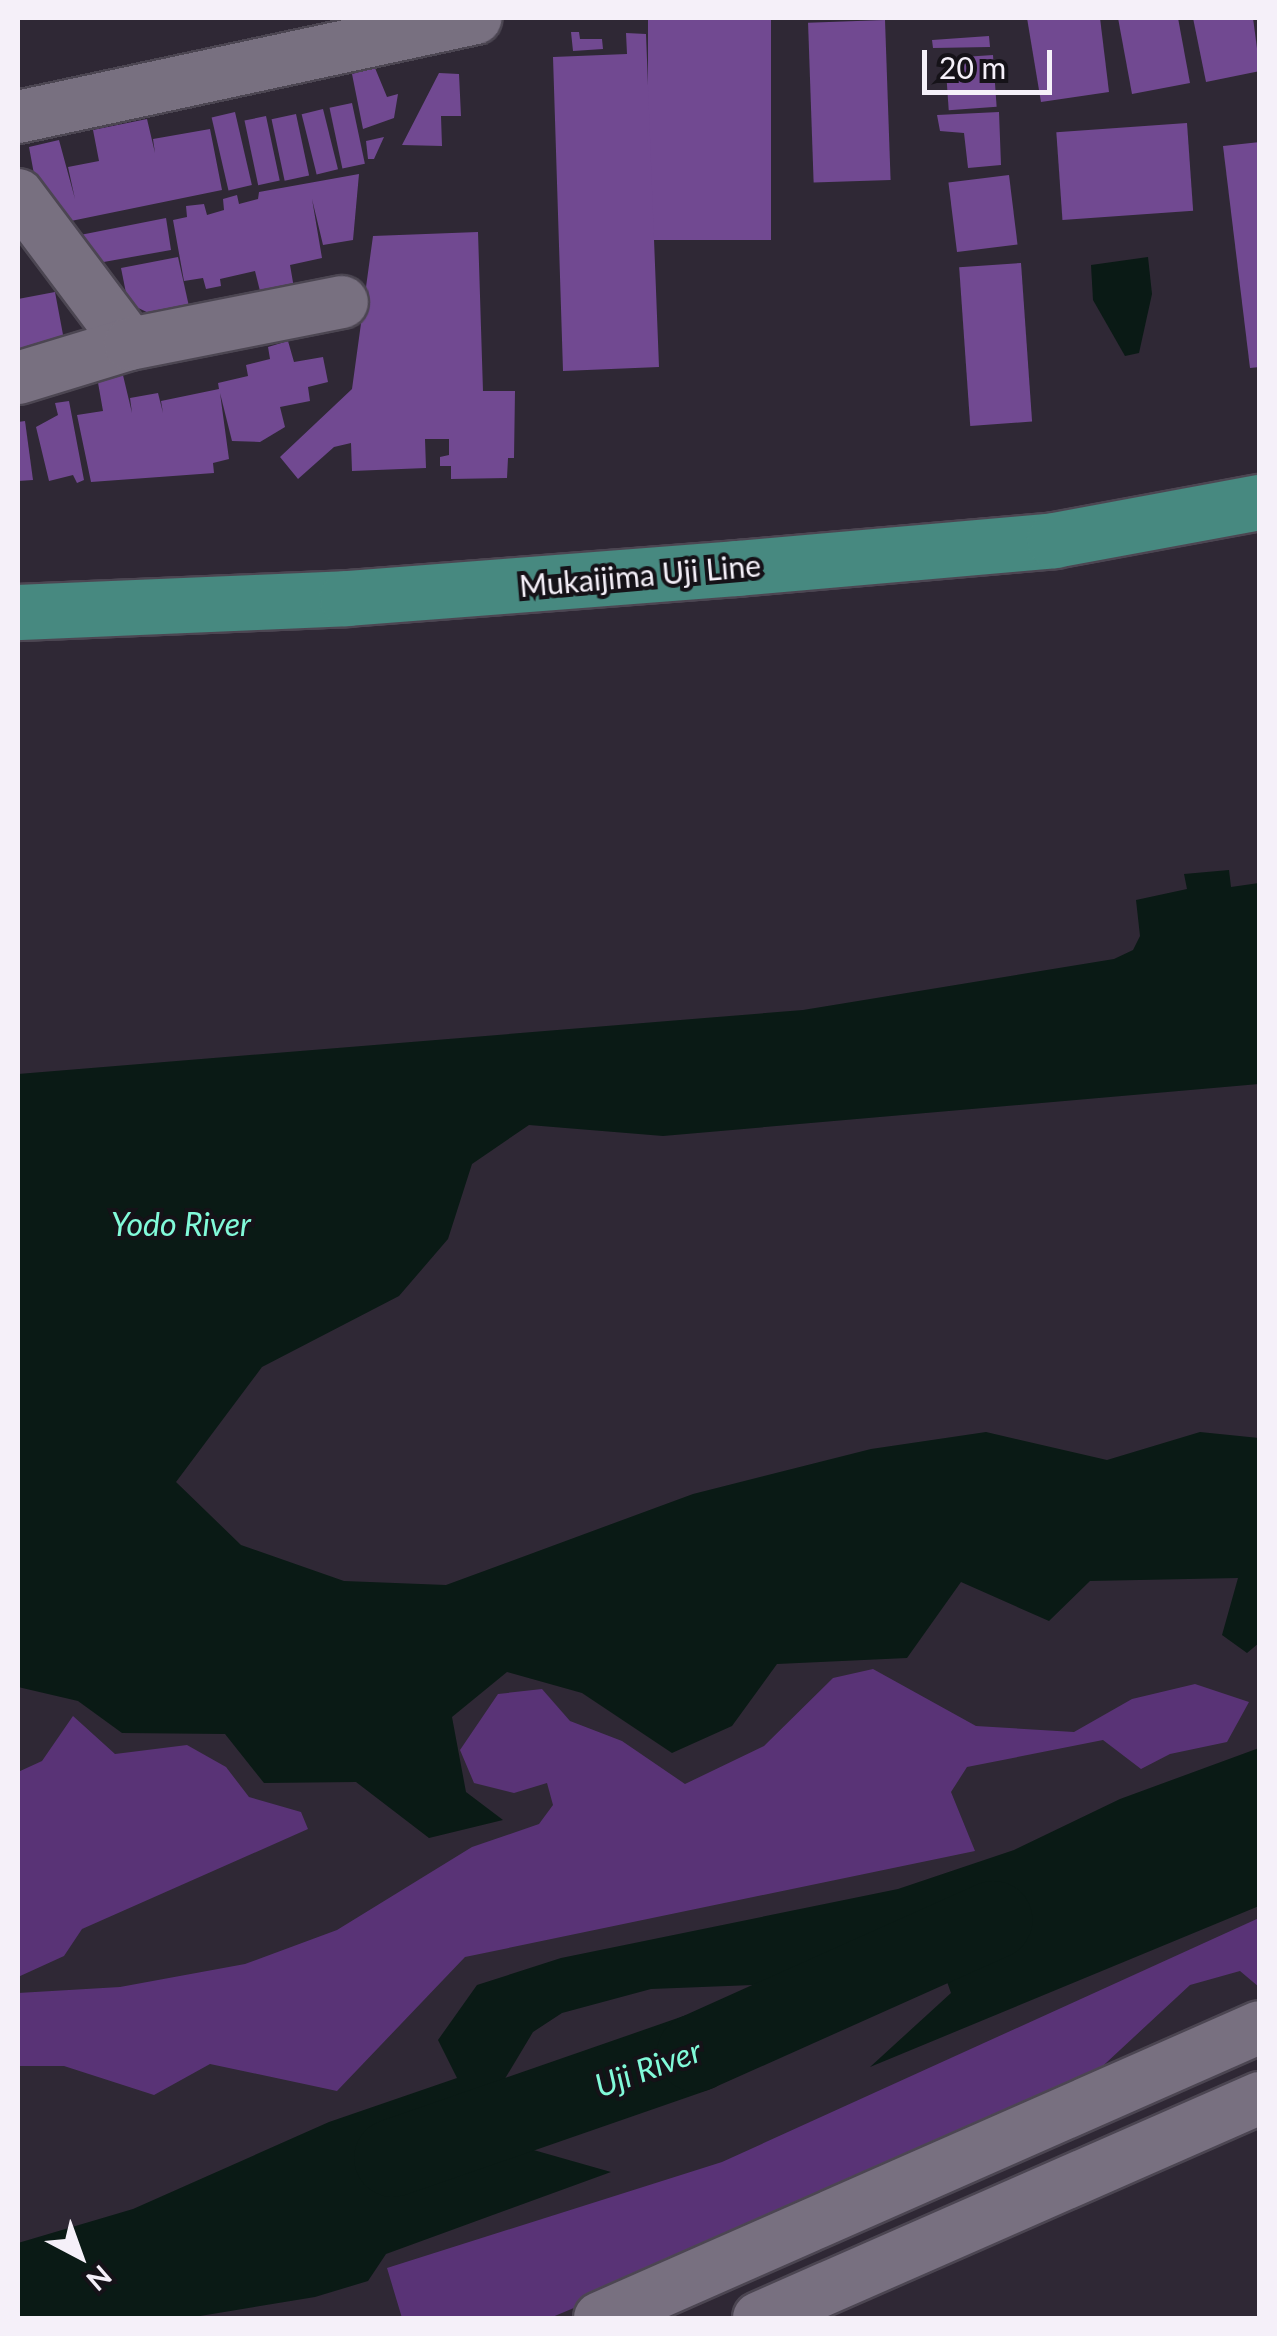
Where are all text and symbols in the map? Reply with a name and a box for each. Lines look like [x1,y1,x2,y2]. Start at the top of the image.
scale bar [927,30,1057,92]
text: 20 m [939,49,1006,85]
street label: Mukaijima Uji Line [518,547,762,603]
water label: Yodo River [111,1205,251,1243]
water label: Uji River [589,2031,707,2105]
north arrow [30,2206,130,2306]
text: N [80,2259,119,2299]

